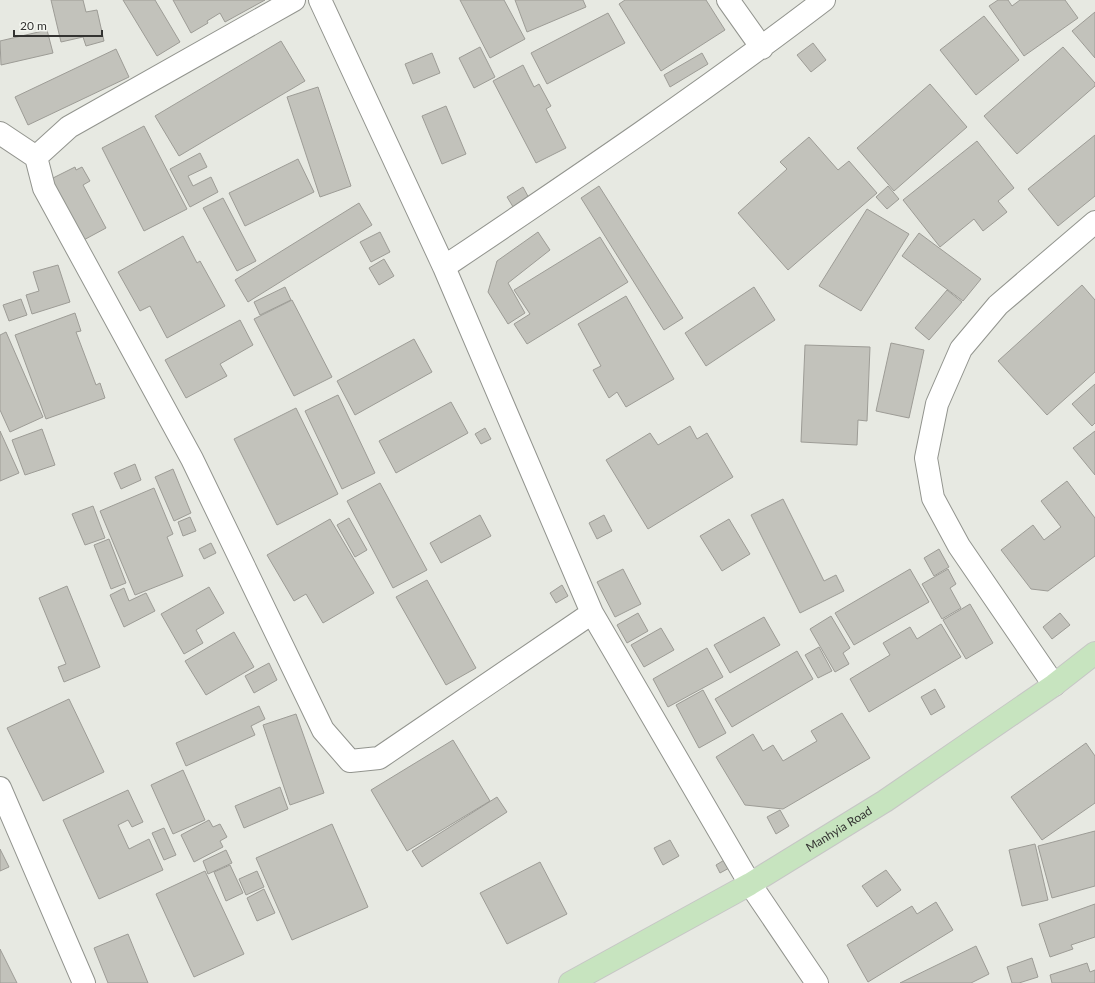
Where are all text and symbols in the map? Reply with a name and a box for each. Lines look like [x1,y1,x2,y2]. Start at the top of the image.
scale bar [14,12,102,38]
text: 20 m [20,18,47,33]
street label: Manhyia Road [803,803,875,855]

